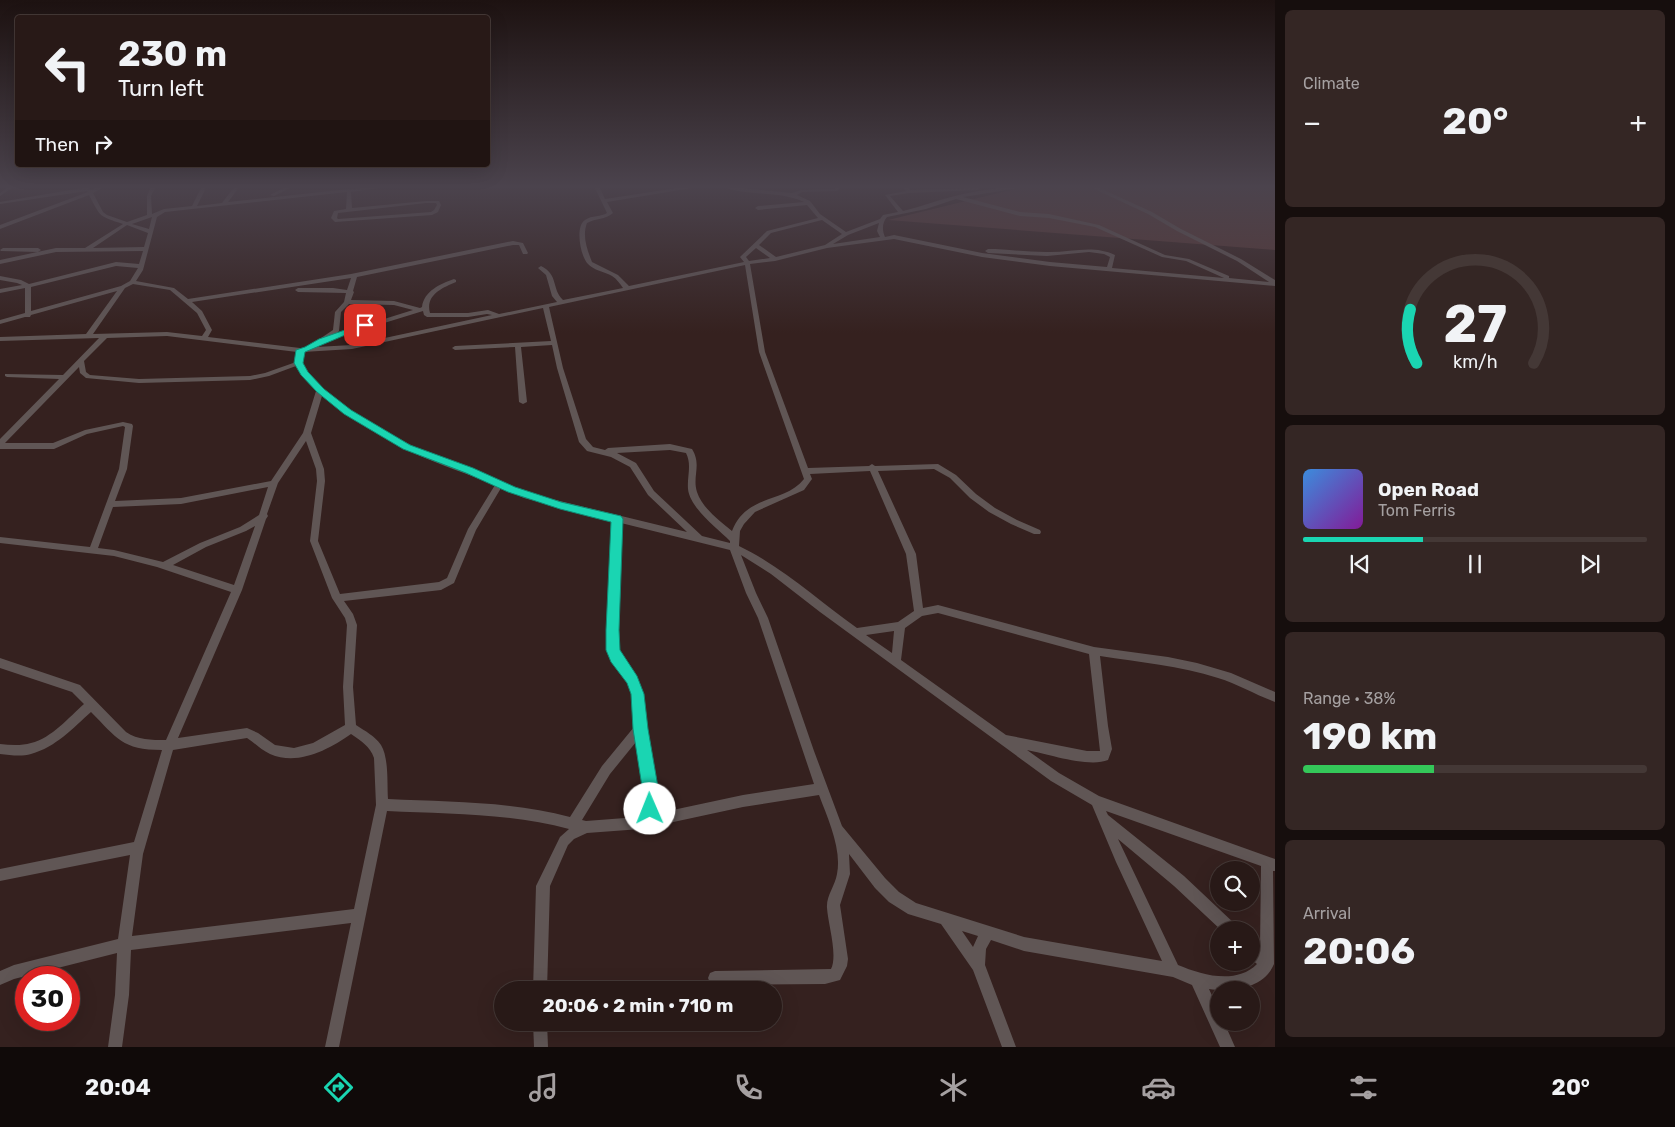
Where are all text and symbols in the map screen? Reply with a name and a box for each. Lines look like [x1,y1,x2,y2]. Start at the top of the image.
text: 230 m [118,33,227,75]
icon: left [35,35,100,100]
text: Climate [1303,74,1360,93]
text: Turn left [118,75,204,102]
text: 20° [1442,98,1508,144]
text: − [1303,106,1321,139]
text: + [1630,106,1647,139]
icon: right [89,130,117,158]
text: Then [35,133,79,156]
text: 27 [1443,293,1507,355]
pin [344,304,386,346]
icon: arrive [351,311,379,339]
text: km/h [1453,351,1497,372]
text: Open Road [1378,478,1479,501]
text: Tom Ferris [1378,501,1455,520]
icon: previous [1346,550,1374,578]
icon: pause [1461,550,1489,578]
icon: next [1576,550,1604,578]
text: Range · 38% [1303,689,1396,708]
text: 190 km [1303,713,1437,759]
position arrow [623,782,675,834]
map controls [1210,861,1260,1031]
button: search [1210,861,1260,911]
text: Arrival [1303,904,1351,923]
button: + [1210,921,1260,971]
text: 20:06 [1303,928,1415,974]
speed limit sign: 30 [15,966,80,1031]
button: − [1210,981,1260,1031]
text: 20:06 · 2 min · 710 m [543,994,734,1017]
icon: directions [321,1070,356,1105]
icon: music [526,1070,561,1105]
icon: phone [731,1070,766,1105]
icon: climate [936,1070,971,1105]
icon: car [1141,1070,1176,1105]
icon: filters [1346,1070,1381,1105]
text: 20:04 [85,1074,151,1101]
text: 20° [1552,1074,1590,1101]

